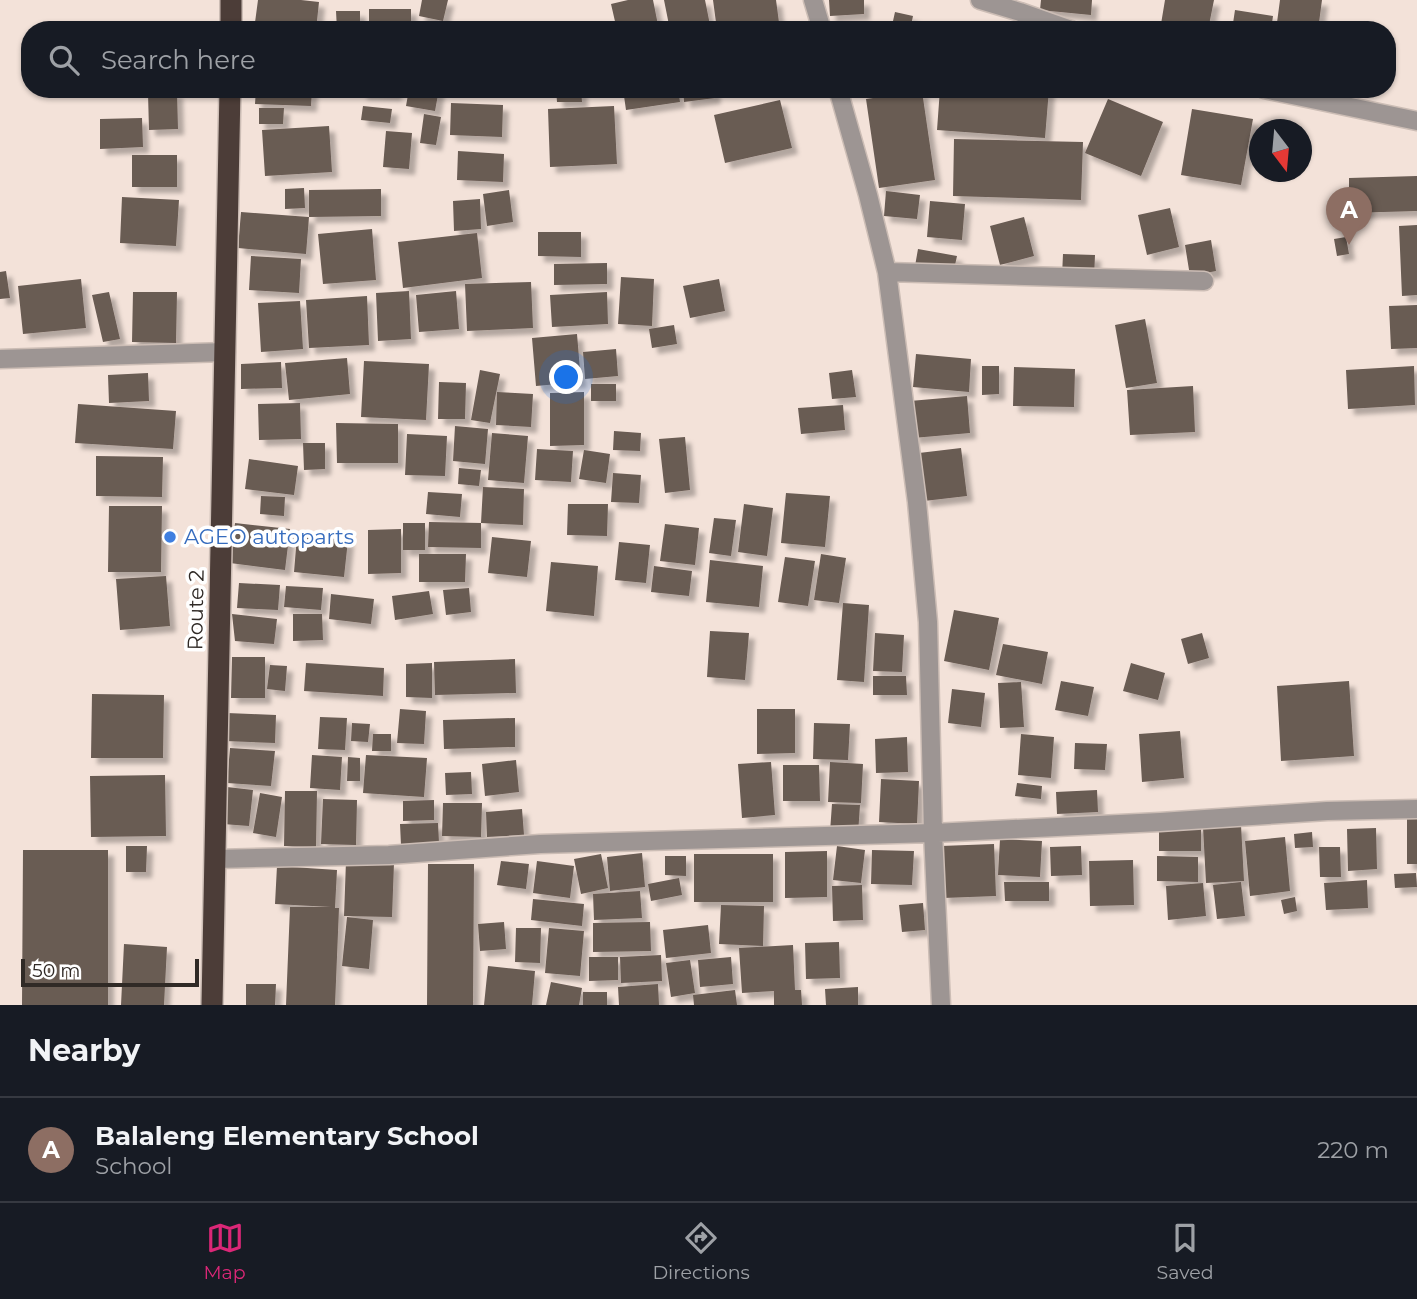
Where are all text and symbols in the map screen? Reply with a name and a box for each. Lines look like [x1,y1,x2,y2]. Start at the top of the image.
search box [21,21,1396,98]
icon: search [45,41,83,79]
text: Search here [101,44,256,76]
north arrow [1249,119,1312,182]
pin: A [1326,187,1372,245]
your location [549,360,583,394]
place label: AGEO autoparts [184,524,354,549]
marker: AGEO autoparts [162,529,178,545]
street label: Route 2 [182,569,209,651]
scale bar [21,956,200,988]
text: 50 m [32,959,80,982]
text: Nearby [28,1032,140,1069]
text: Balaleng Elementary School [95,1120,479,1152]
text: A [42,1136,60,1164]
text: 220 m [1317,1136,1389,1164]
text: School [95,1152,173,1180]
tab: Map [203,1219,246,1284]
tab: Directions [652,1219,750,1284]
tab: Saved [1157,1219,1214,1284]

